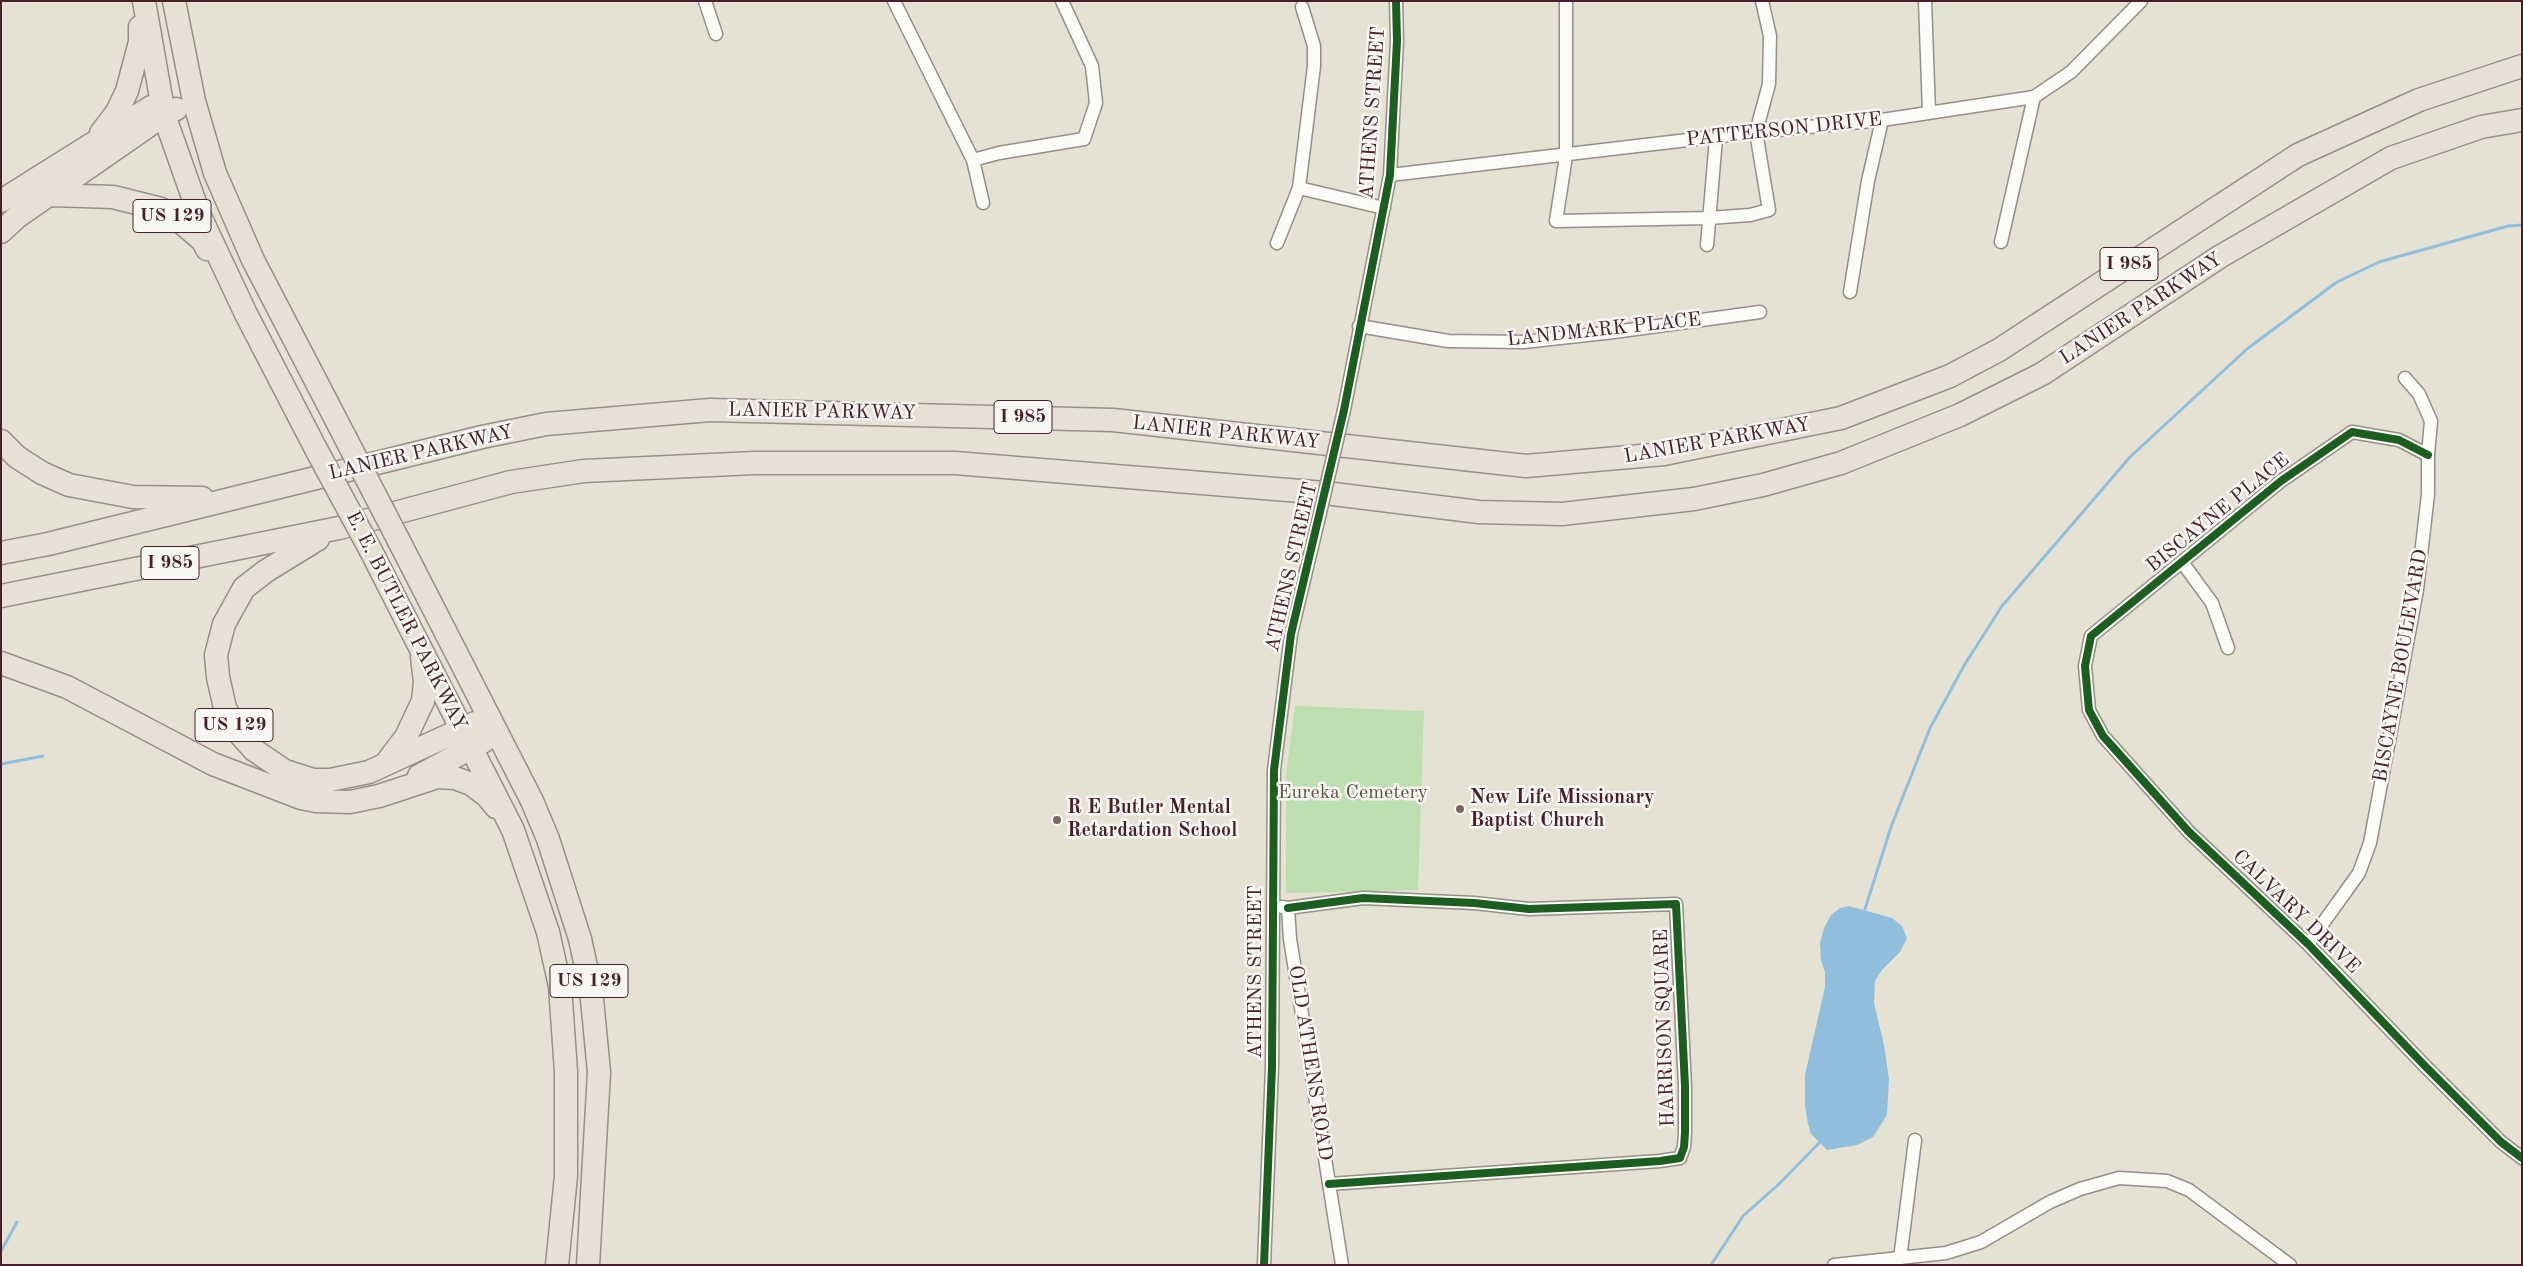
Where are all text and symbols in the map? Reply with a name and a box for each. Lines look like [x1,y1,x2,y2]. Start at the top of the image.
street label: ATHENS STREET [1355,26,1391,200]
street label: PATTERSON DRIVE [1685,108,1883,152]
road number: US 129 [133,200,211,232]
street label: LANIER PARKWAY [2055,248,2227,370]
road number: I 985 [2100,248,2158,280]
street label: LANDMARK PLACE [1506,308,1702,352]
street label: LANIER PARKWAY [728,398,916,426]
road number: I 985 [994,401,1052,434]
street label: LANIER PARKWAY [1131,411,1321,455]
street label: LANIER PARKWAY [1622,413,1812,469]
street label: LANIER PARKWAY [326,420,516,486]
street label: BISCAYNE PLACE [2142,448,2294,578]
street label: ATHENS STREET [1261,480,1323,654]
street label: E. E. BUTLER PARKWAY [340,507,472,735]
road number: I 985 [141,546,199,580]
street label: BISCAYNE BOULEVARD [2369,547,2433,785]
road number: US 129 [195,708,273,742]
park label: Eureka Cemetery [1278,781,1428,805]
place label: New Life Missionary Baptist Church [1470,786,1655,833]
place label: R E Butler Mental Retardation School [1067,796,1237,843]
marker: New Life Missionary Baptist Church [1454,803,1466,815]
marker: R E Butler Mental Retardation School [1051,814,1063,826]
street label: CALVARY DRIVE [2227,845,2365,979]
street label: ATHENS STREET [1244,885,1268,1059]
street label: HARRISON SQUARE [1650,928,1680,1128]
road number: US 129 [550,964,628,998]
street label: OLD ATHENS ROAD [1283,964,1337,1162]

